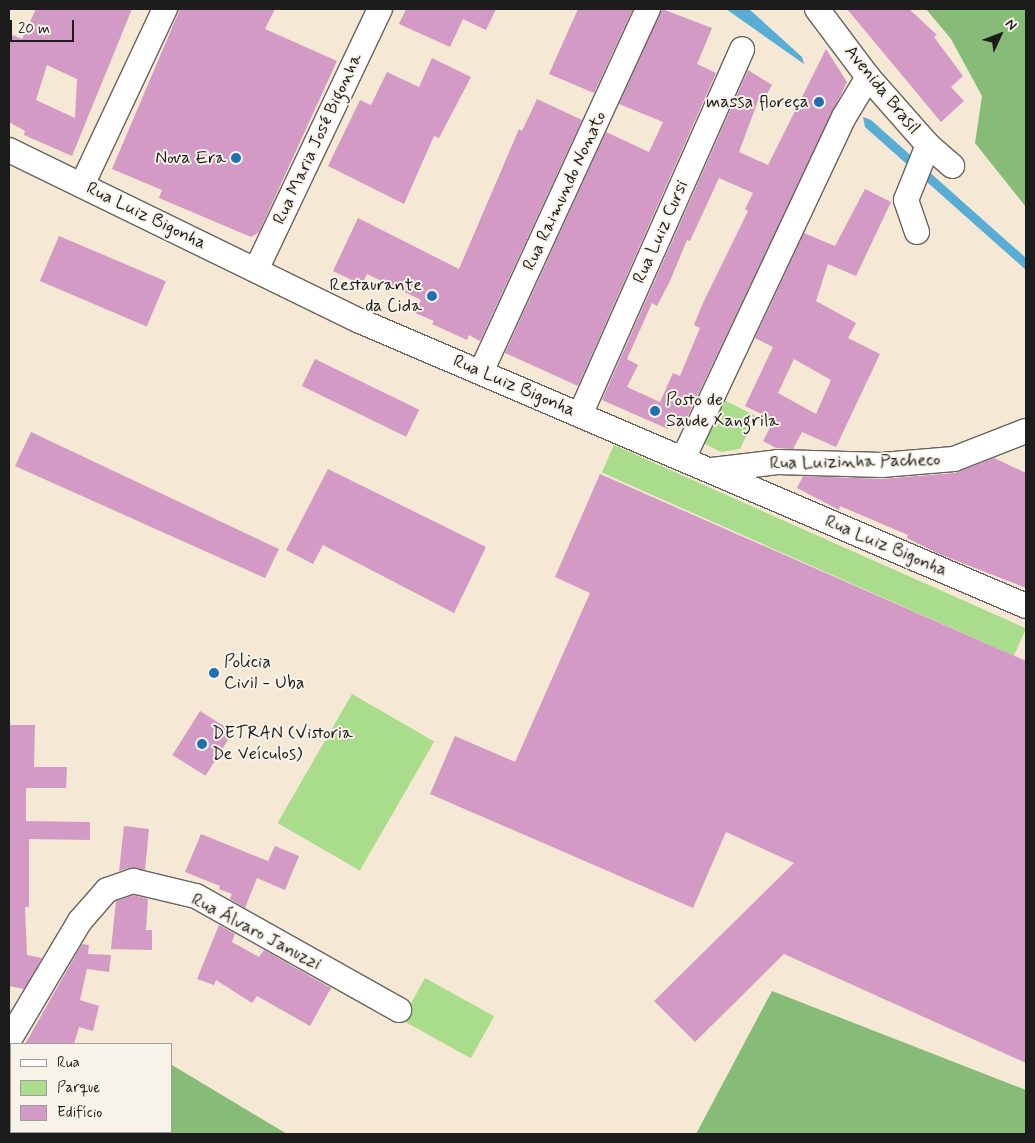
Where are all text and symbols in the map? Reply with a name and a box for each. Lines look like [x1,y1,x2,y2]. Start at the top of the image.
scale bar [12,10,76,42]
north arrow [975,10,1025,60]
text: N [1001,15,1021,34]
text: 20 m [18,19,50,39]
street label: Avenida Brasil [839,41,925,139]
street label: Rua Maria José Bigonha [269,49,367,229]
place label: massa floreça [706,91,809,113]
marker: massa floreça [813,96,825,108]
street label: Rua Raimundo Nonato [519,109,611,273]
place label: Nova Era [159,147,226,169]
marker: Nova Era [230,152,242,164]
street label: Rua Luiz Bigonha [81,177,211,255]
street label: Rua Luiz Cursi [629,177,693,287]
place label: Restaurante da Cida [329,275,422,318]
marker: Restaurante da Cida [426,290,438,302]
street label: Rua Luiz Bigonha [448,350,580,422]
place label: Posto de Saude Xangrila [666,390,780,432]
marker: Posto de Saude Xangrila [648,404,662,418]
street label: Rua Luizinha Pacheco [771,450,939,474]
street label: Rua Luiz Bigonha [820,510,952,582]
place label: Policia Civil - Uba [224,652,305,694]
marker: Policia Civil - Uba [208,667,220,679]
place label: DETRAN (Vistoria De Veículos) [212,723,353,766]
marker: DETRAN (Vistoria De Veículos) [196,738,208,750]
street label: Rua Álvaro Januzzi [187,889,325,975]
legend [10,1043,172,1133]
text: Rua [57,1053,80,1073]
text: Parque [57,1078,100,1098]
text: Edifício [57,1103,102,1123]

